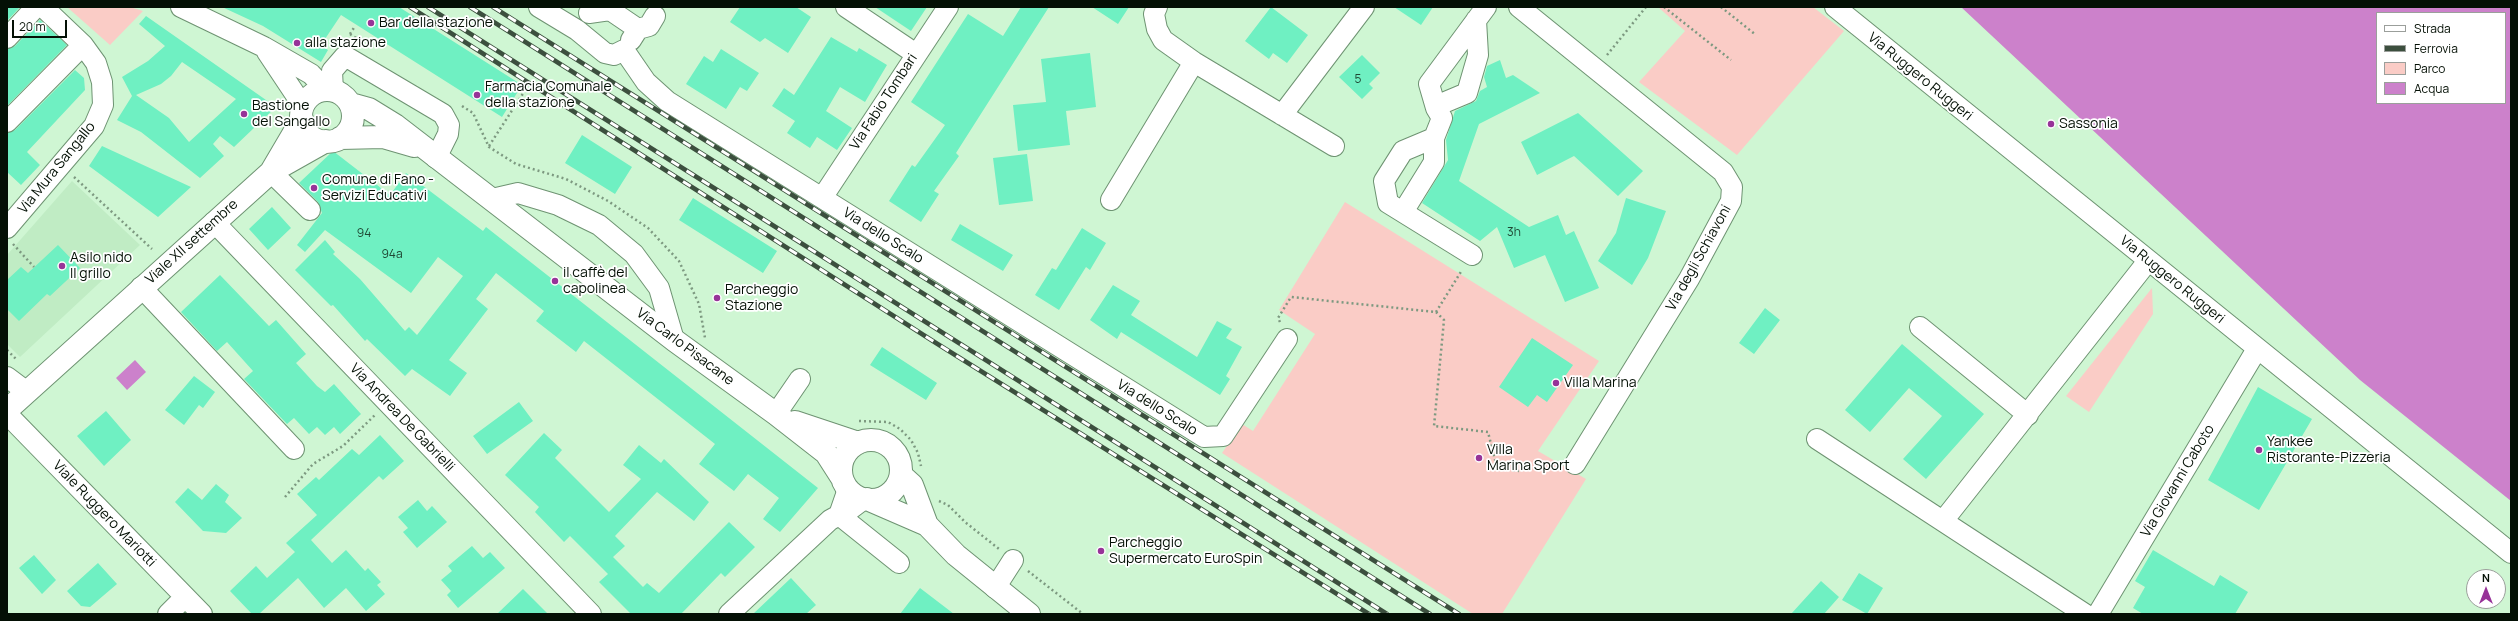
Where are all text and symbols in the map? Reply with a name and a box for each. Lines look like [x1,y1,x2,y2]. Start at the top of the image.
scale bar [14,12,69,38]
legend [2376,12,2506,104]
place label: Bar della stazione [379,15,493,31]
text: 20 m [19,18,46,35]
marker: Bar della stazione [366,18,376,28]
text: Strada [2414,20,2451,37]
street label: Via Ruggero Ruggeri [1864,30,1976,124]
place label: alla stazione [305,35,386,51]
marker: alla stazione [292,38,302,48]
text: Ferrovia [2414,40,2458,57]
street label: Via Fabio Tombari [847,51,921,153]
text: Parco [2414,60,2445,77]
house number: 5 [1355,73,1361,87]
place label: Farmacia Comunale della stazione [485,79,612,112]
text: Acqua [2414,80,2449,97]
marker: Farmacia Comunale della stazione [472,90,482,100]
place label: Bastione del Sangallo [252,98,330,130]
marker: Bastione del Sangallo [239,109,249,119]
place label: Sassonia [2059,116,2118,132]
street label: Via Mura Sangallo [15,119,99,217]
marker: Sassonia [2046,119,2056,129]
place label: Comune di Fano - Servizi Educativi [322,172,434,204]
marker: Comune di Fano - Servizi Educativi [309,183,319,193]
street label: Viale XII settembre [142,196,242,288]
street label: Via degli Schiavoni [1663,202,1735,314]
street label: Via dello Scalo [840,205,926,267]
house number: 3h [1507,226,1521,240]
house number: 94 [357,227,371,241]
street label: Via Ruggero Ruggeri [2116,233,2228,327]
house number: 94a [381,248,403,262]
place label: Asilo nido Il grillo [70,250,132,282]
marker: Asilo nido Il grillo [57,261,67,271]
place label: il caffè del capolinea [563,265,628,298]
marker: il caffè del capolinea [550,276,560,286]
place label: Parcheggio Stazione [725,282,798,314]
marker: Parcheggio Stazione [712,293,722,303]
street label: Via Carlo Pisacane [633,305,737,389]
street label: Via Andrea De Gabrielli [346,361,458,475]
place label: Villa Marina [1564,375,1637,391]
street label: Via dello Scalo [1114,377,1200,439]
marker: Villa Marina [1551,378,1561,388]
street label: Via Giovanni Caboto [2138,422,2218,540]
place label: Yankee Ristorante-Pizzeria [2267,434,2391,466]
place label: Villa Marina Sport [1487,442,1570,474]
marker: Yankee Ristorante-Pizzeria [2254,445,2264,455]
marker: Villa Marina Sport [1474,453,1484,463]
street label: Viale Ruggero Mariotti [49,457,159,571]
place label: Parcheggio Supermercato EuroSpin [1109,535,1262,568]
marker: Parcheggio Supermercato EuroSpin [1096,546,1106,556]
north arrow [2466,569,2506,609]
text: N [2482,570,2490,585]

